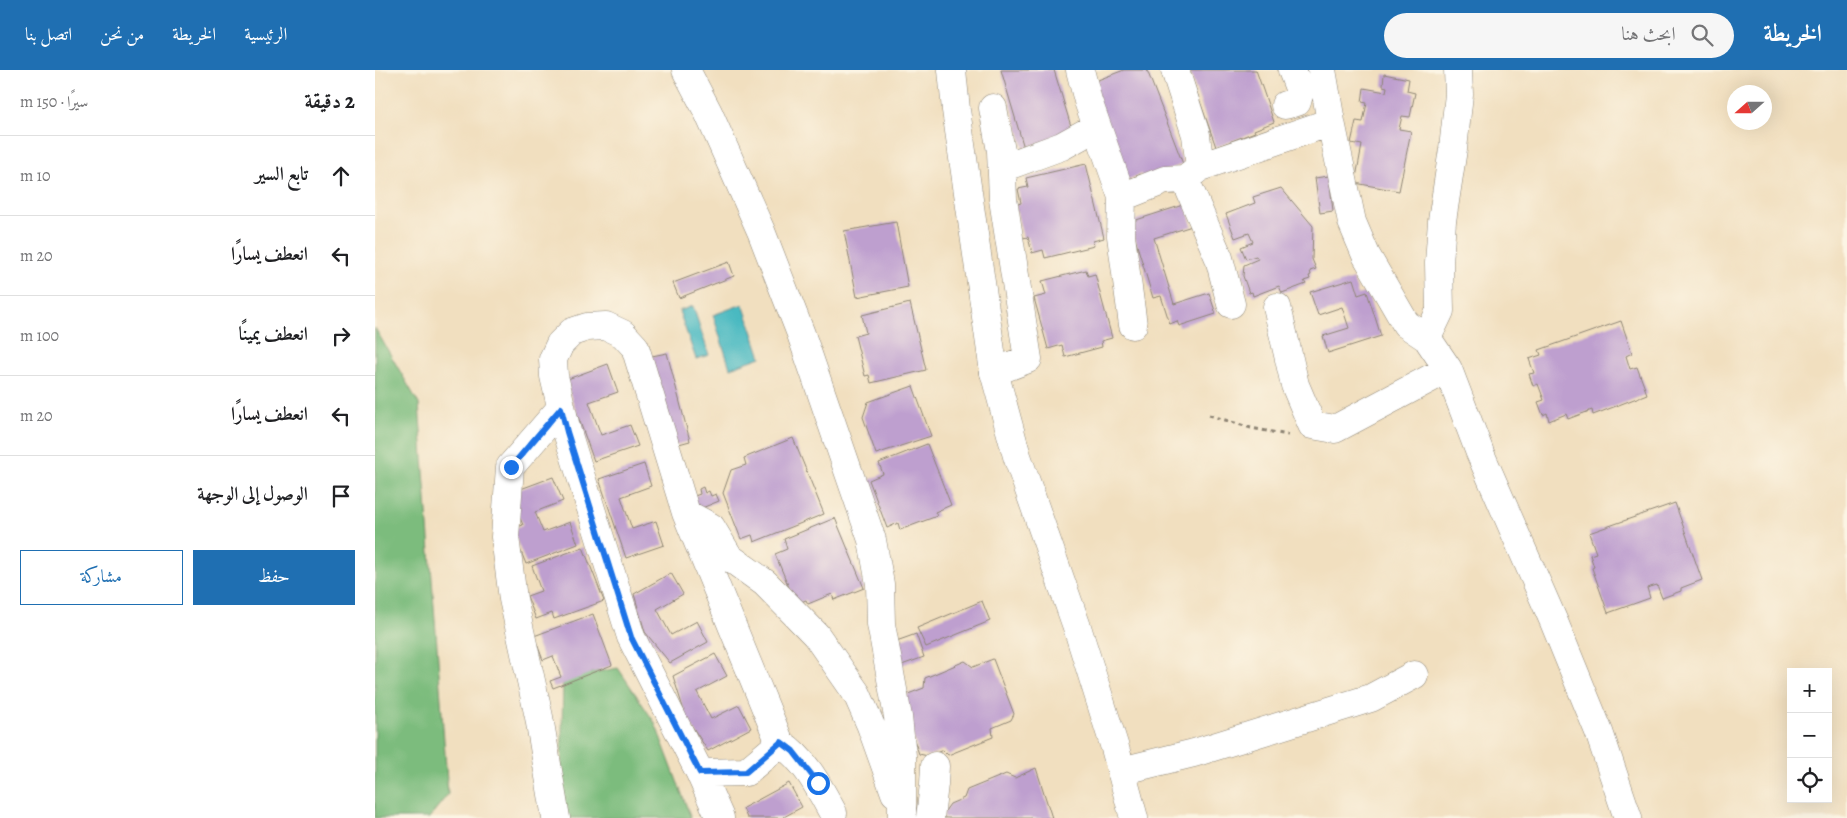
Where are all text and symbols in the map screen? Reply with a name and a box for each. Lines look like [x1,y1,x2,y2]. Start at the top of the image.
search box [1384,13,1734,58]
text: الخريطة [1764,17,1822,49]
text: ابحث هنا [1621,21,1676,47]
icon: search [1688,21,1716,49]
text: اتصل بنا [25,22,72,46]
text: من نحن [100,22,144,46]
text: الخريطة [172,22,216,46]
text: الرئيسية [244,22,287,46]
north arrow [1727,85,1772,130]
text: 2 دقيقة [305,87,355,115]
text: سيرًا · 150 m [20,91,88,113]
text: تابع السير [255,161,308,187]
icon: ahead [327,162,355,190]
text: 10 m [20,165,51,187]
text: انعطف يسارًا [231,241,308,267]
icon: left [327,242,355,270]
text: 20 m [20,245,53,267]
text: انعطف يمينًا [238,321,308,347]
icon: right [327,322,355,350]
text: 100 m [20,325,59,347]
text: انعطف يسارًا [231,401,308,427]
icon: left [327,402,355,430]
text: 20 m [20,405,53,427]
route end [500,456,523,479]
text: الوصول إلى الوجهة [197,481,308,507]
icon: arrive [327,482,355,510]
button: مشاركة [20,550,183,605]
button: حفظ [193,550,355,605]
map controls [1787,668,1832,803]
button: + [1787,668,1832,713]
button: − [1787,713,1832,758]
button: locate [1787,758,1832,803]
route start [807,772,830,795]

